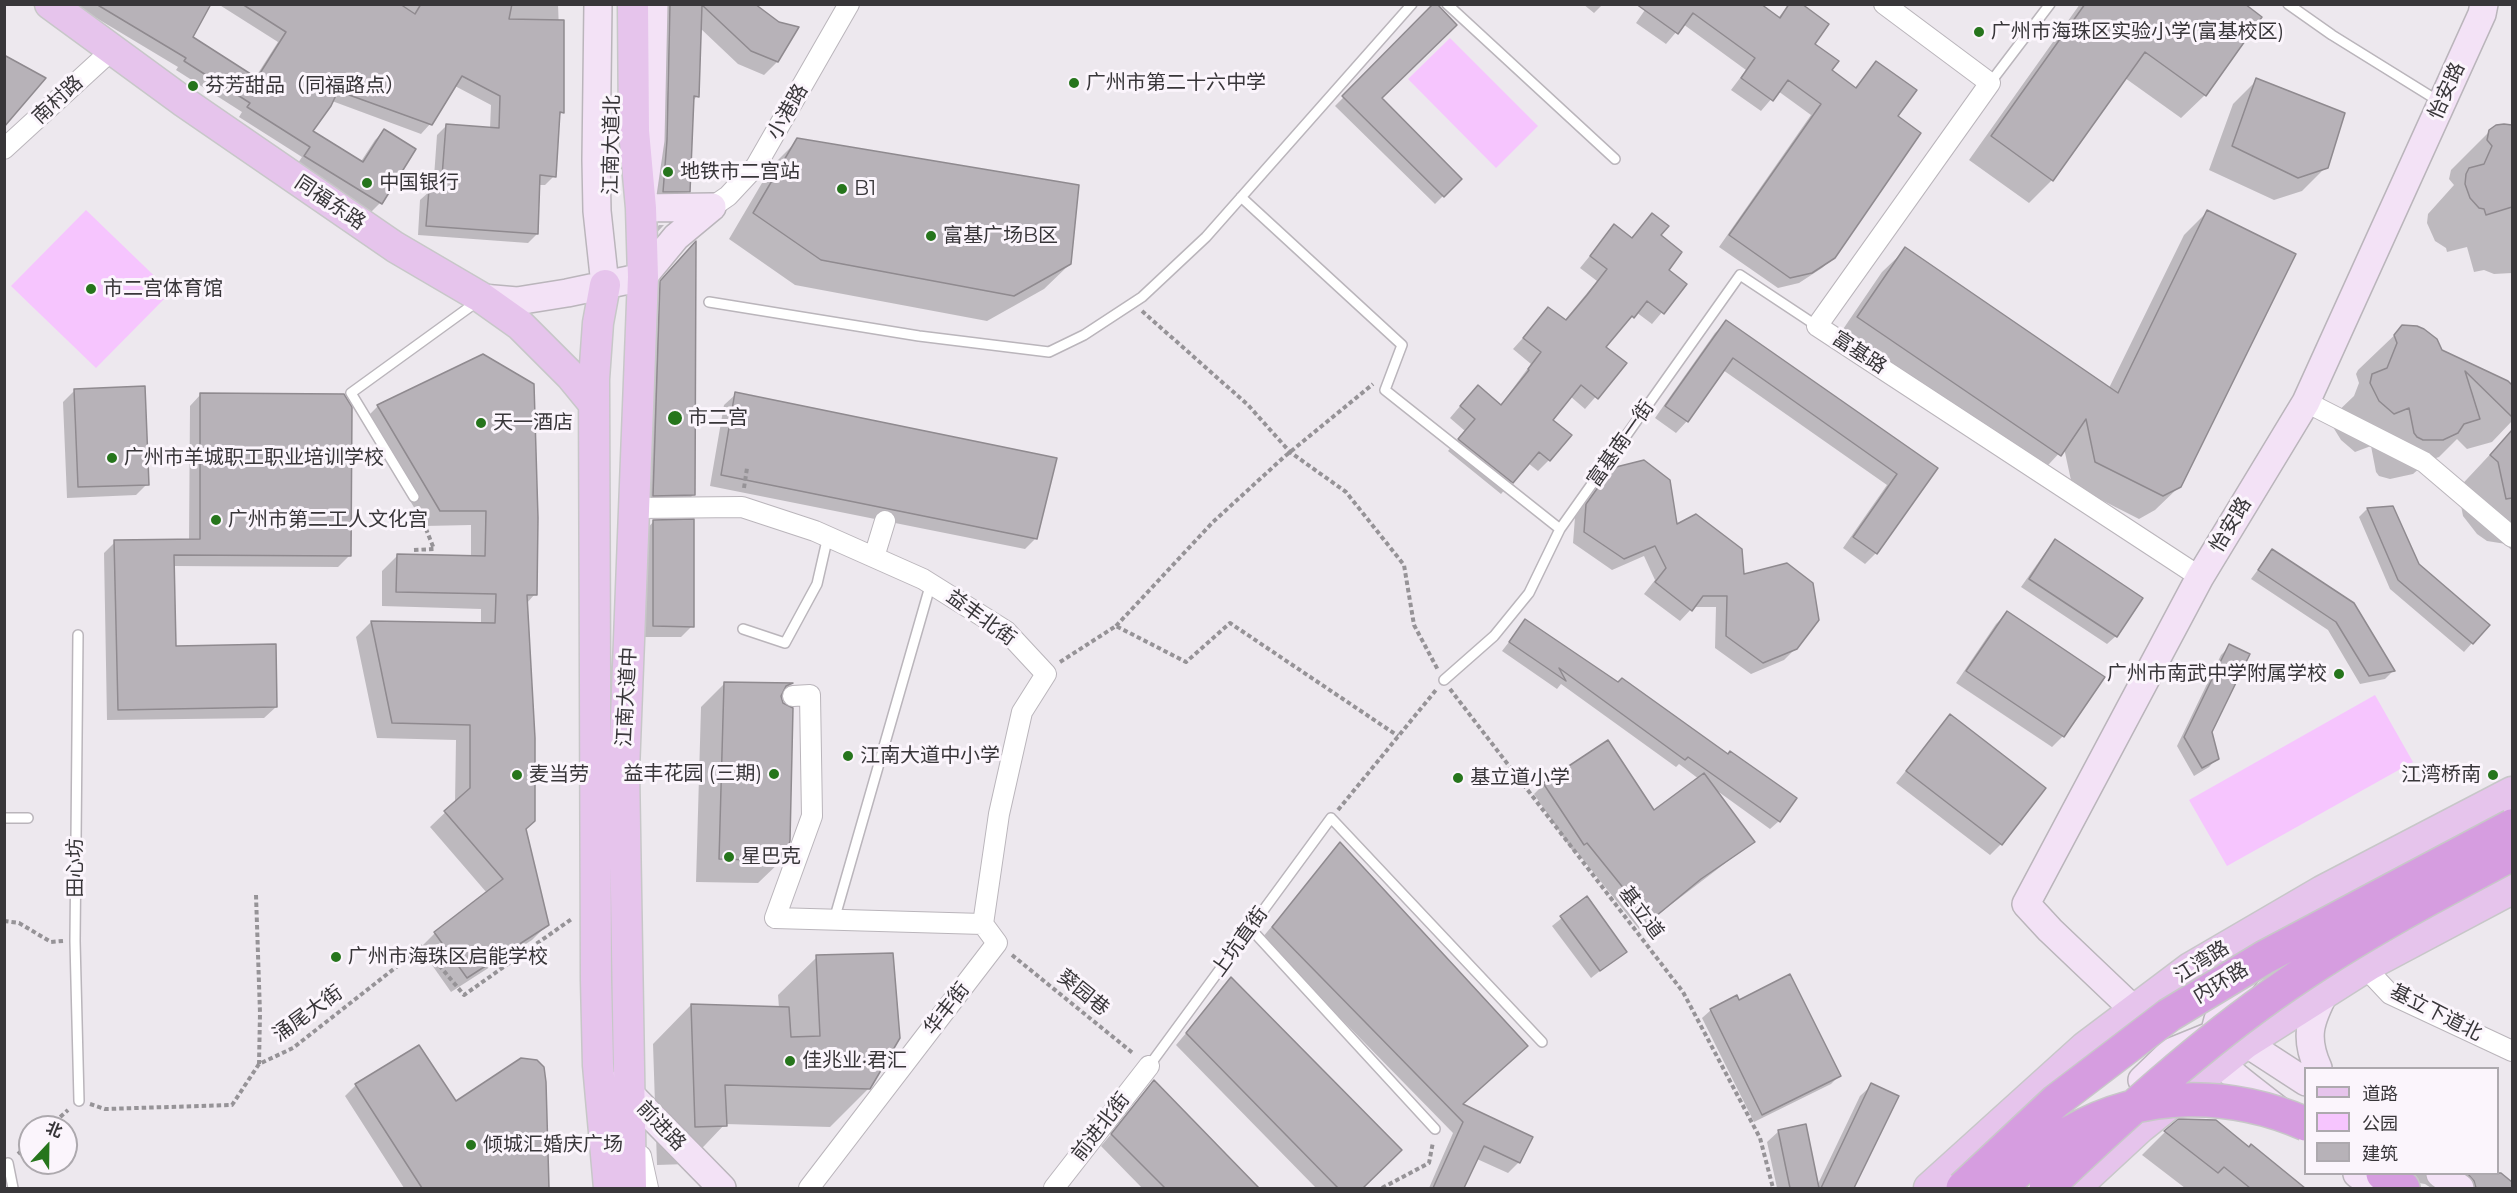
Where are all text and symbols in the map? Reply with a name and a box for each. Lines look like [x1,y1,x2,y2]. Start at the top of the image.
place label: 广州市海珠区实验小学(富基校区) [1991,20,2284,44]
marker: 广州市海珠区实验小学(富基校区) [1972,25,1986,39]
street label: 怡安路 [2424,59,2470,123]
street label: 南村路 [28,71,88,129]
place label: 广州市第二十六中学 [1086,71,1266,95]
place label: 芬芳甜品（同福路点） [205,74,405,98]
marker: 广州市第二十六中学 [1067,76,1081,90]
marker: 芬芳甜品（同福路点） [186,79,200,93]
street label: 小港路 [763,80,813,144]
street label: 江南大道北 [599,95,625,195]
place label: 地铁市二宫站 [680,160,800,184]
marker: 地铁市二宫站 [661,165,675,179]
street label: 同福东路 [290,171,370,235]
place label: 中国银行 [379,171,459,195]
marker: 中国银行 [360,176,374,190]
place label: B1 [854,177,876,201]
marker: B1 [835,182,849,196]
place label: 富基广场B区 [943,224,1058,248]
marker: 富基广场B区 [924,229,938,243]
place label: 市二宫体育馆 [103,277,223,301]
marker: 市二宫体育馆 [84,282,98,296]
street label: 富基路 [1827,327,1891,379]
street label: 富基南一街 [1582,396,1660,492]
place label: 市二宫 [688,406,748,430]
marker: 市二宫 [666,409,684,427]
place label: 天一酒店 [493,411,573,435]
marker: 天一酒店 [474,416,488,430]
place label: 广州市羊城职工职业培训学校 [124,446,384,470]
marker: 广州市羊城职工职业培训学校 [105,451,119,465]
street label: 怡安路 [2205,493,2257,557]
place label: 广州市第二工人文化宫 [228,508,428,532]
marker: 广州市第二工人文化宫 [209,513,223,527]
street label: 益丰北街 [942,585,1020,651]
street label: 江南大道中 [612,646,642,748]
place label: 广州市南武中学附属学校 [2107,662,2327,686]
marker: 广州市南武中学附属学校 [2332,667,2346,681]
place label: 江南大道中小学 [860,744,1000,768]
marker: 江南大道中小学 [841,749,855,763]
place label: 益丰花园 (三期) [624,762,762,786]
place label: 麦当劳 [529,763,589,787]
place label: 江湾桥南 [2401,763,2481,787]
place label: 基立道小学 [1470,766,1570,790]
marker: 益丰花园 (三期) [767,767,781,781]
marker: 麦当劳 [510,768,524,782]
marker: 江湾桥南 [2486,768,2500,782]
marker: 基立道小学 [1451,771,1465,785]
street label: 田心坊 [64,838,88,898]
place label: 星巴克 [741,845,801,869]
marker: 星巴克 [722,850,736,864]
street label: 基立道 [1613,882,1669,944]
street label: 上坑直街 [1207,903,1273,981]
street label: 江湾路 [2170,936,2234,988]
place label: 广州市海珠区启能学校 [348,945,548,969]
marker: 广州市海珠区启能学校 [329,950,343,964]
street label: 内环路 [2189,957,2253,1009]
street label: 葵园巷 [1052,965,1114,1021]
street label: 华丰街 [919,978,975,1040]
street label: 基立下道北 [2386,980,2486,1046]
street label: 涌尾大街 [269,981,347,1047]
place label: 佳兆业·君汇 [802,1049,907,1073]
marker: 佳兆业·君汇 [783,1054,797,1068]
legend [2304,1067,2499,1175]
text: 道路 [2362,1083,2398,1105]
street label: 前进北街 [1067,1088,1135,1166]
street label: 前进路 [632,1096,690,1156]
text: 公园 [2362,1113,2398,1135]
north arrow [18,1115,78,1175]
text: 北 [43,1118,65,1142]
place label: 倾城汇婚庆广场 [483,1133,623,1157]
marker: 倾城汇婚庆广场 [464,1138,478,1152]
text: 建筑 [2362,1143,2398,1165]

